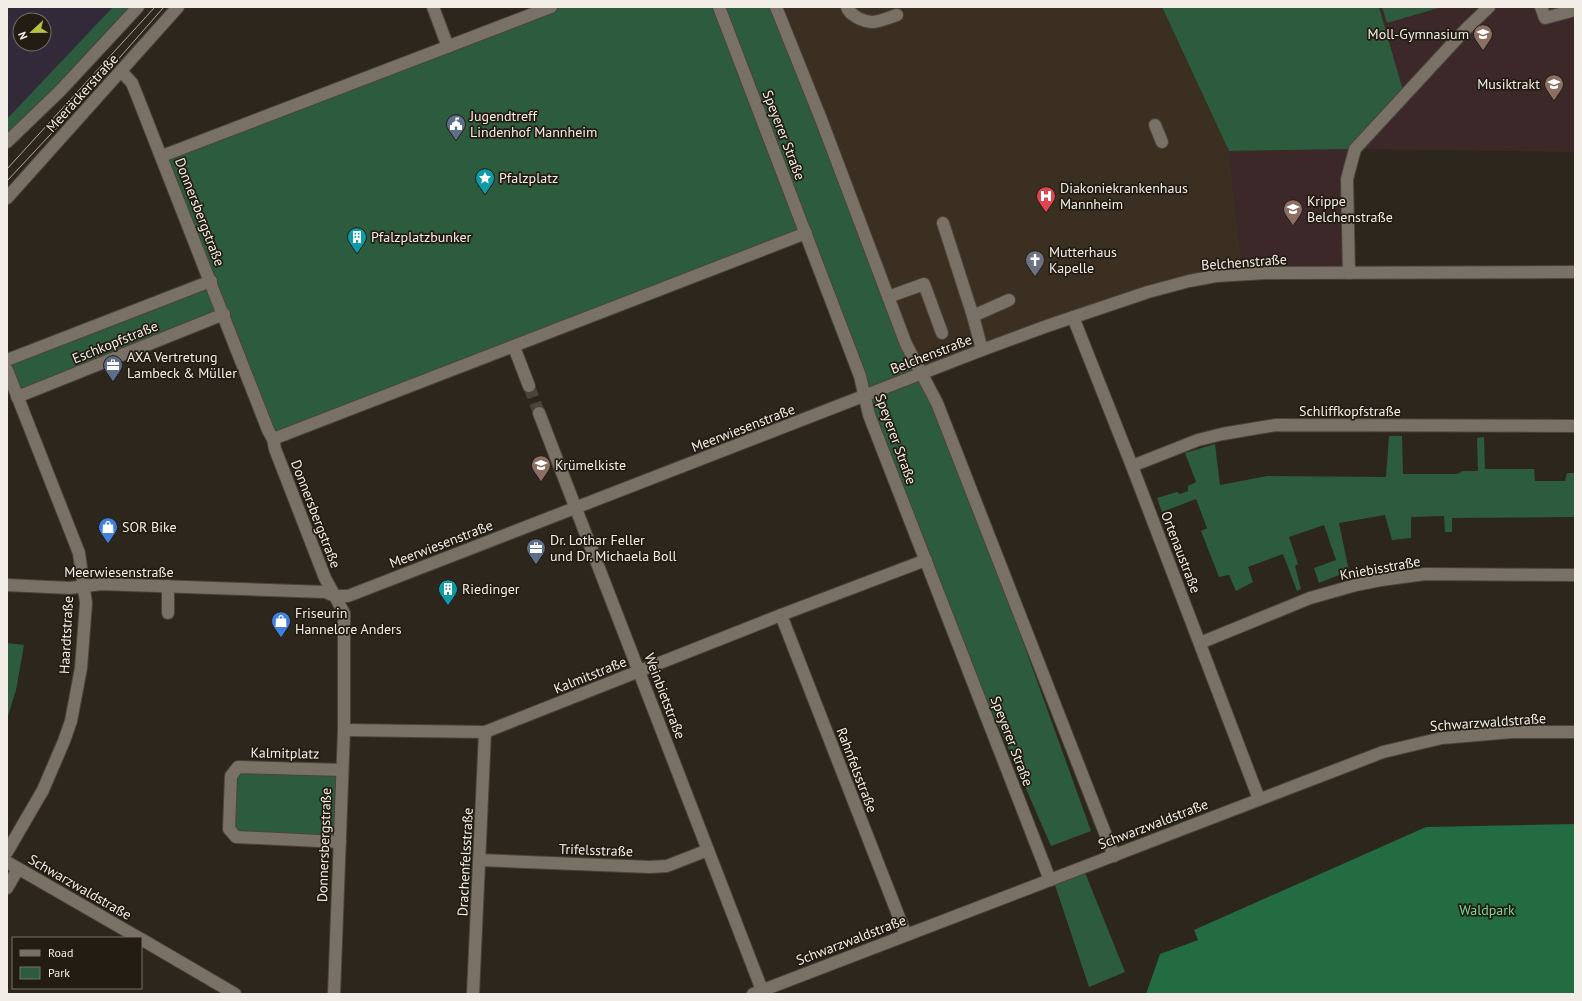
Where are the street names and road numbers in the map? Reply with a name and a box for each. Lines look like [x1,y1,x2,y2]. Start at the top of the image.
street label: Meeräckerstraße [42,50,122,136]
street label: Speyerer Straße [759,87,809,183]
street label: Donnersbergstraße [171,155,229,269]
street label: Belchenstraße [1201,250,1287,274]
street label: Eschkopfstraße [69,317,161,367]
street label: Belchenstraße [888,330,974,378]
street label: Speyerer Straße [871,391,921,487]
street label: Meerwiesenstraße [689,400,797,456]
street label: Schliffkopfstraße [1299,402,1401,420]
street label: Donnersbergstraße [287,457,345,571]
street label: Ortenaustraße [1157,508,1205,596]
street label: Meerwiesenstraße [387,516,495,572]
street label: Kniebisstraße [1338,552,1422,584]
street label: Meerwiesenstraße [64,563,174,581]
street label: Haardtstraße [55,596,77,674]
street label: Weinbietstraße [640,651,690,741]
street label: Kalmitstraße [551,652,629,698]
street label: Speyerer Straße [987,693,1037,789]
street label: Schwarzwaldstraße [1429,709,1547,735]
street label: Rahnfelsstraße [833,725,881,815]
street label: Kalmitplatz [251,743,319,763]
street label: Donnersbergstraße [313,788,335,902]
street label: Schwarzwaldstraße [1096,795,1210,853]
street label: Drachenfelsstraße [453,807,477,917]
street label: Trifelsstraße [559,840,633,860]
street label: Schwarzwaldstraße [25,850,135,924]
street label: Schwarzwaldstraße [794,911,908,969]

